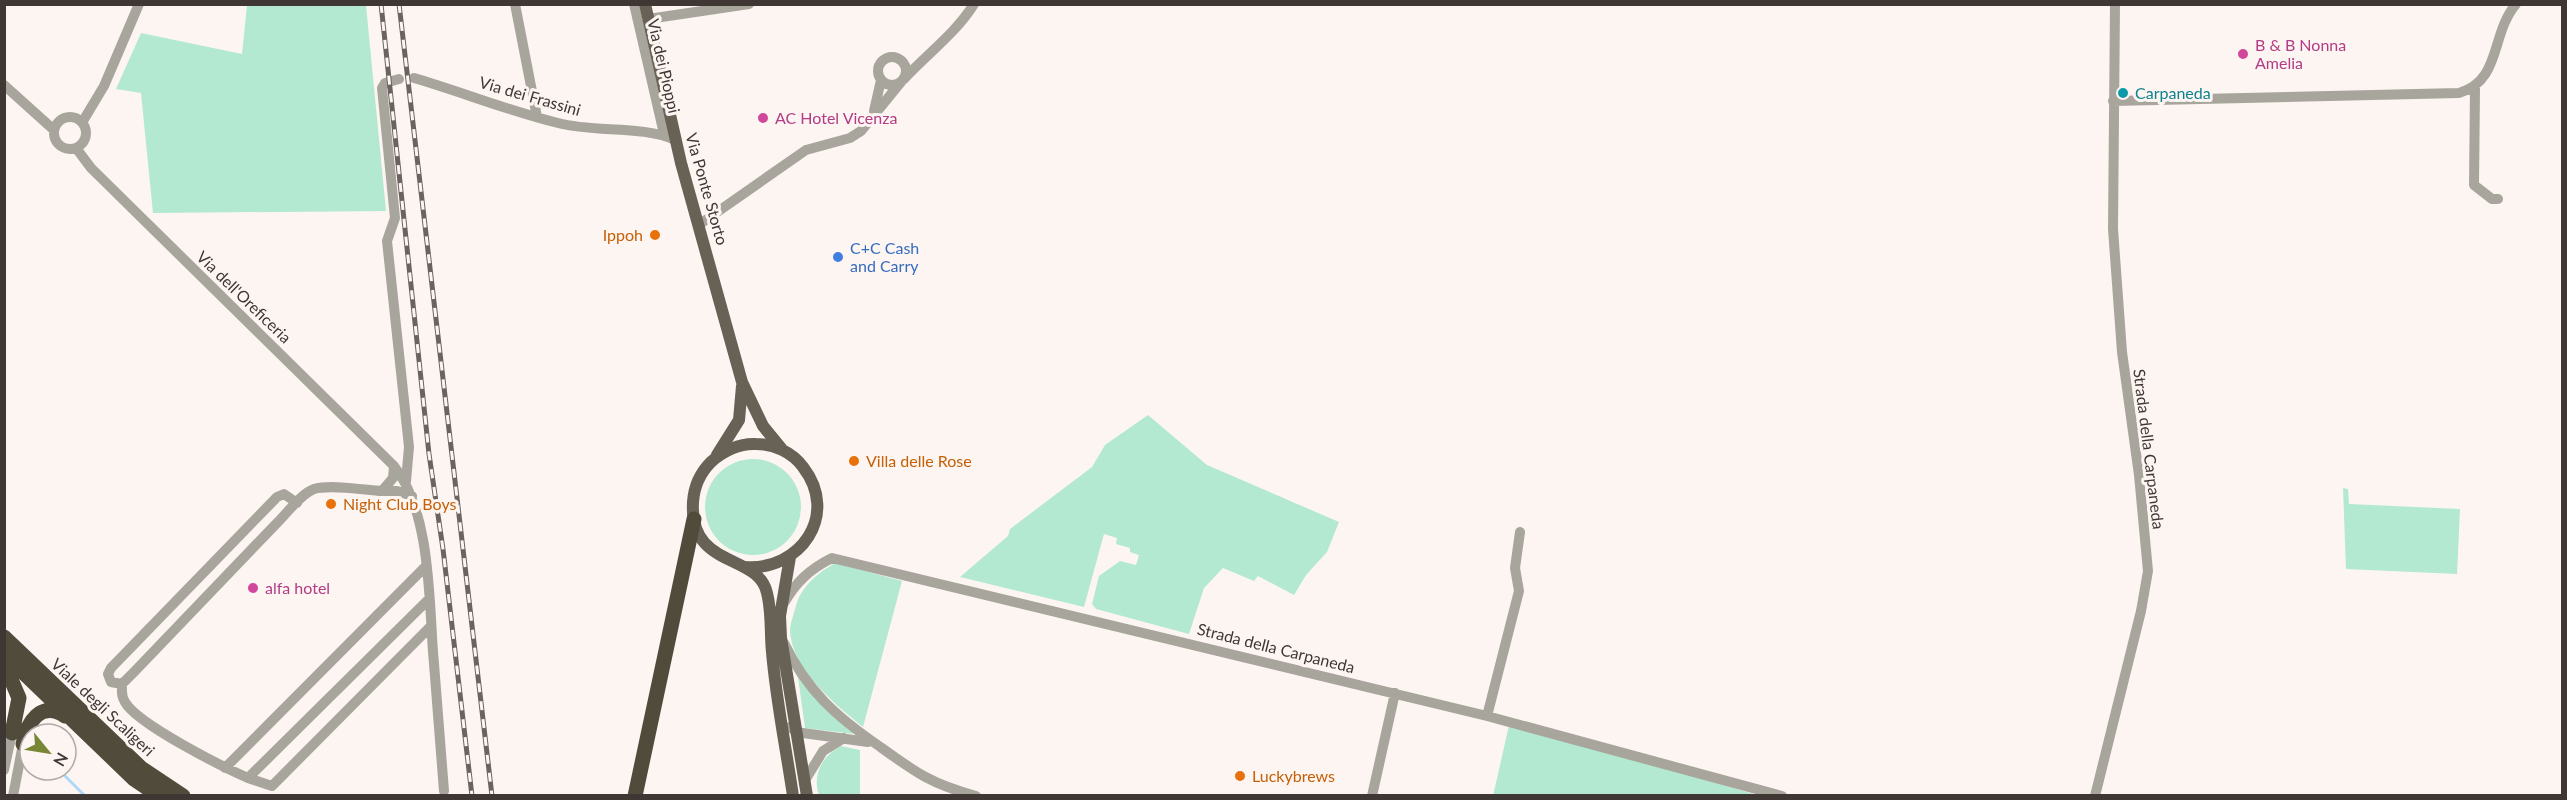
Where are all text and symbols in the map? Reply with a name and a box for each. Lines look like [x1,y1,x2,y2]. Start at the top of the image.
street label: Via dei Pioppi [644,17,685,115]
place label: B & B Nonna Amelia [2255,35,2346,72]
marker: B & B Nonna Amelia [2236,47,2250,61]
street label: Via dei Frassini [477,72,583,119]
place label: Carpaneda [2135,83,2211,102]
marker: Carpaneda [2116,86,2130,100]
place label: AC Hotel Vicenza [775,108,897,127]
marker: AC Hotel Vicenza [756,111,770,125]
street label: Via Ponte Storto [682,131,733,247]
place label: Ippoh [603,225,643,244]
marker: Ippoh [648,228,662,242]
place label: C+C Cash and Carry [850,238,919,275]
street label: Via dell'Oreficeria [193,247,296,347]
marker: C+C Cash and Carry [831,250,845,264]
street label: Strada della Carpaneda [2130,368,2169,530]
place label: Villa delle Rose [866,451,972,470]
marker: Villa delle Rose [847,454,861,468]
place label: Night Club Boys [343,494,456,513]
marker: Night Club Boys [324,497,338,511]
place label: alfa hotel [265,578,330,597]
marker: alfa hotel [246,581,260,595]
street label: Strada della Carpaneda [1196,619,1357,676]
street label: Viale degli Scaligeri [48,654,159,759]
north arrow [18,722,78,782]
text: N [50,750,73,770]
place label: Luckybrews [1252,766,1335,785]
marker: Luckybrews [1233,769,1247,783]

